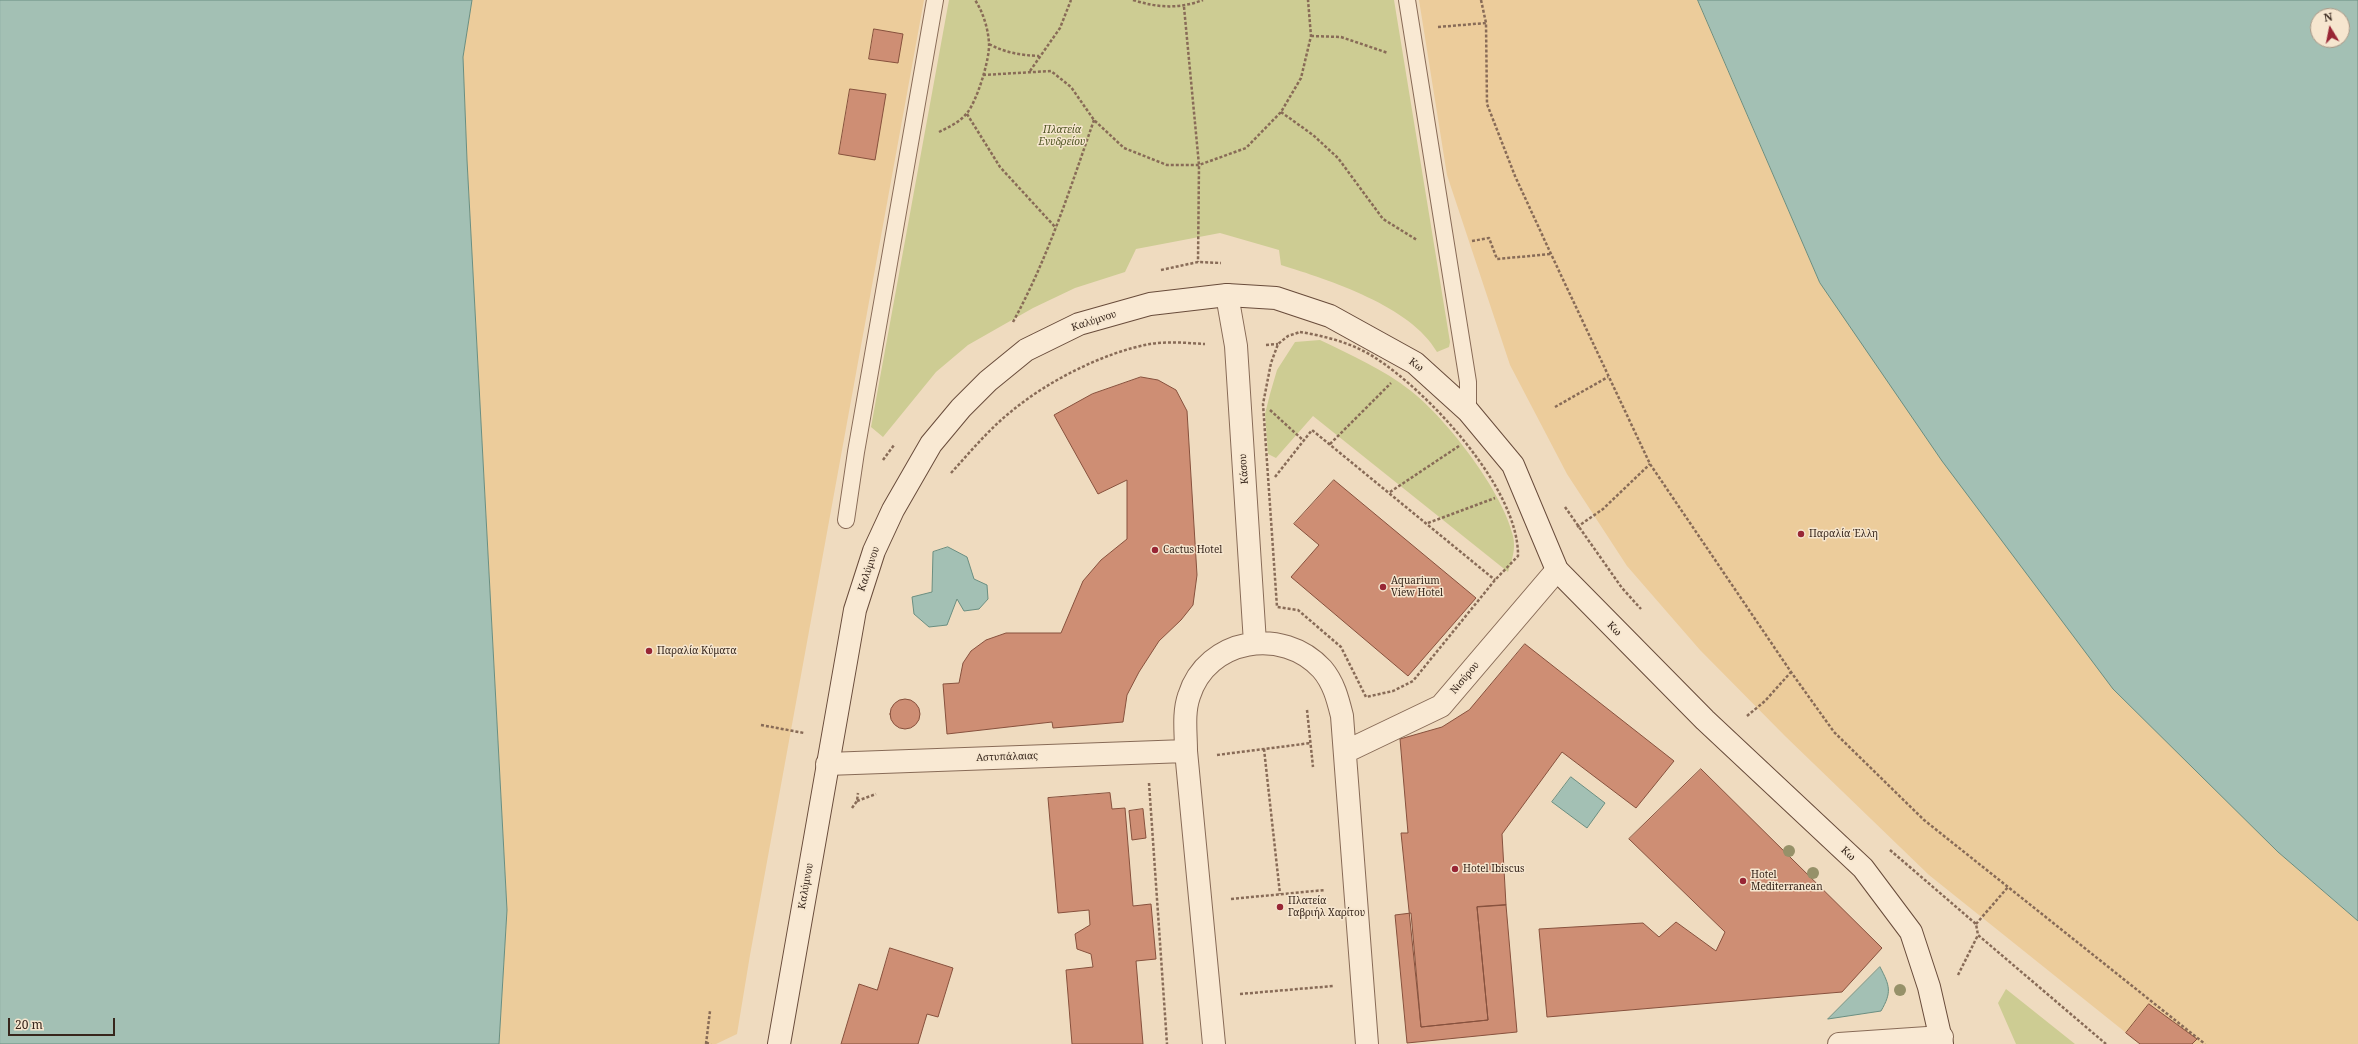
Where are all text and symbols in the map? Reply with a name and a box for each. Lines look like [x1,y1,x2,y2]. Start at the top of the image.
north arrow [2310,8,2350,48]
text: N [2322,9,2334,25]
park label: Πλατεία Ενυδρείου [1039,124,1085,148]
street label: Καλύμνου [1070,308,1118,334]
street label: Κω [1406,356,1426,374]
street label: Κάσου [1237,453,1251,485]
place label: Παραλία Έλλη [1809,528,1878,540]
marker: Παραλία Έλλη [1796,529,1806,539]
place label: Cactus Hotel [1163,544,1222,556]
street label: Καλύμνου [856,545,882,593]
marker: Cactus Hotel [1150,545,1160,555]
place label: Aquarium View Hotel [1391,575,1443,598]
marker: Aquarium View Hotel [1378,582,1388,592]
street label: Κω [1604,619,1624,639]
place label: Παραλία Κύματα [657,645,737,657]
marker: Παραλία Κύματα [644,646,654,656]
street label: Νισύρου [1448,659,1482,697]
street label: Αστυπάλαιας [976,750,1038,764]
street label: Κω [1838,844,1858,864]
street label: Καλύμνου [796,862,816,910]
place label: Hotel Ibiscus [1463,863,1525,875]
marker: Hotel Ibiscus [1450,864,1460,874]
place label: Hotel Mediterranean [1751,869,1823,892]
marker: Hotel Mediterranean [1738,876,1748,886]
place label: Πλατεία Γαβριήλ Χαρίτου [1288,895,1365,918]
marker: Πλατεία Γαβριήλ Χαρίτου [1275,902,1285,912]
scale bar [10,1010,117,1036]
text: 20 m [15,1016,43,1033]

